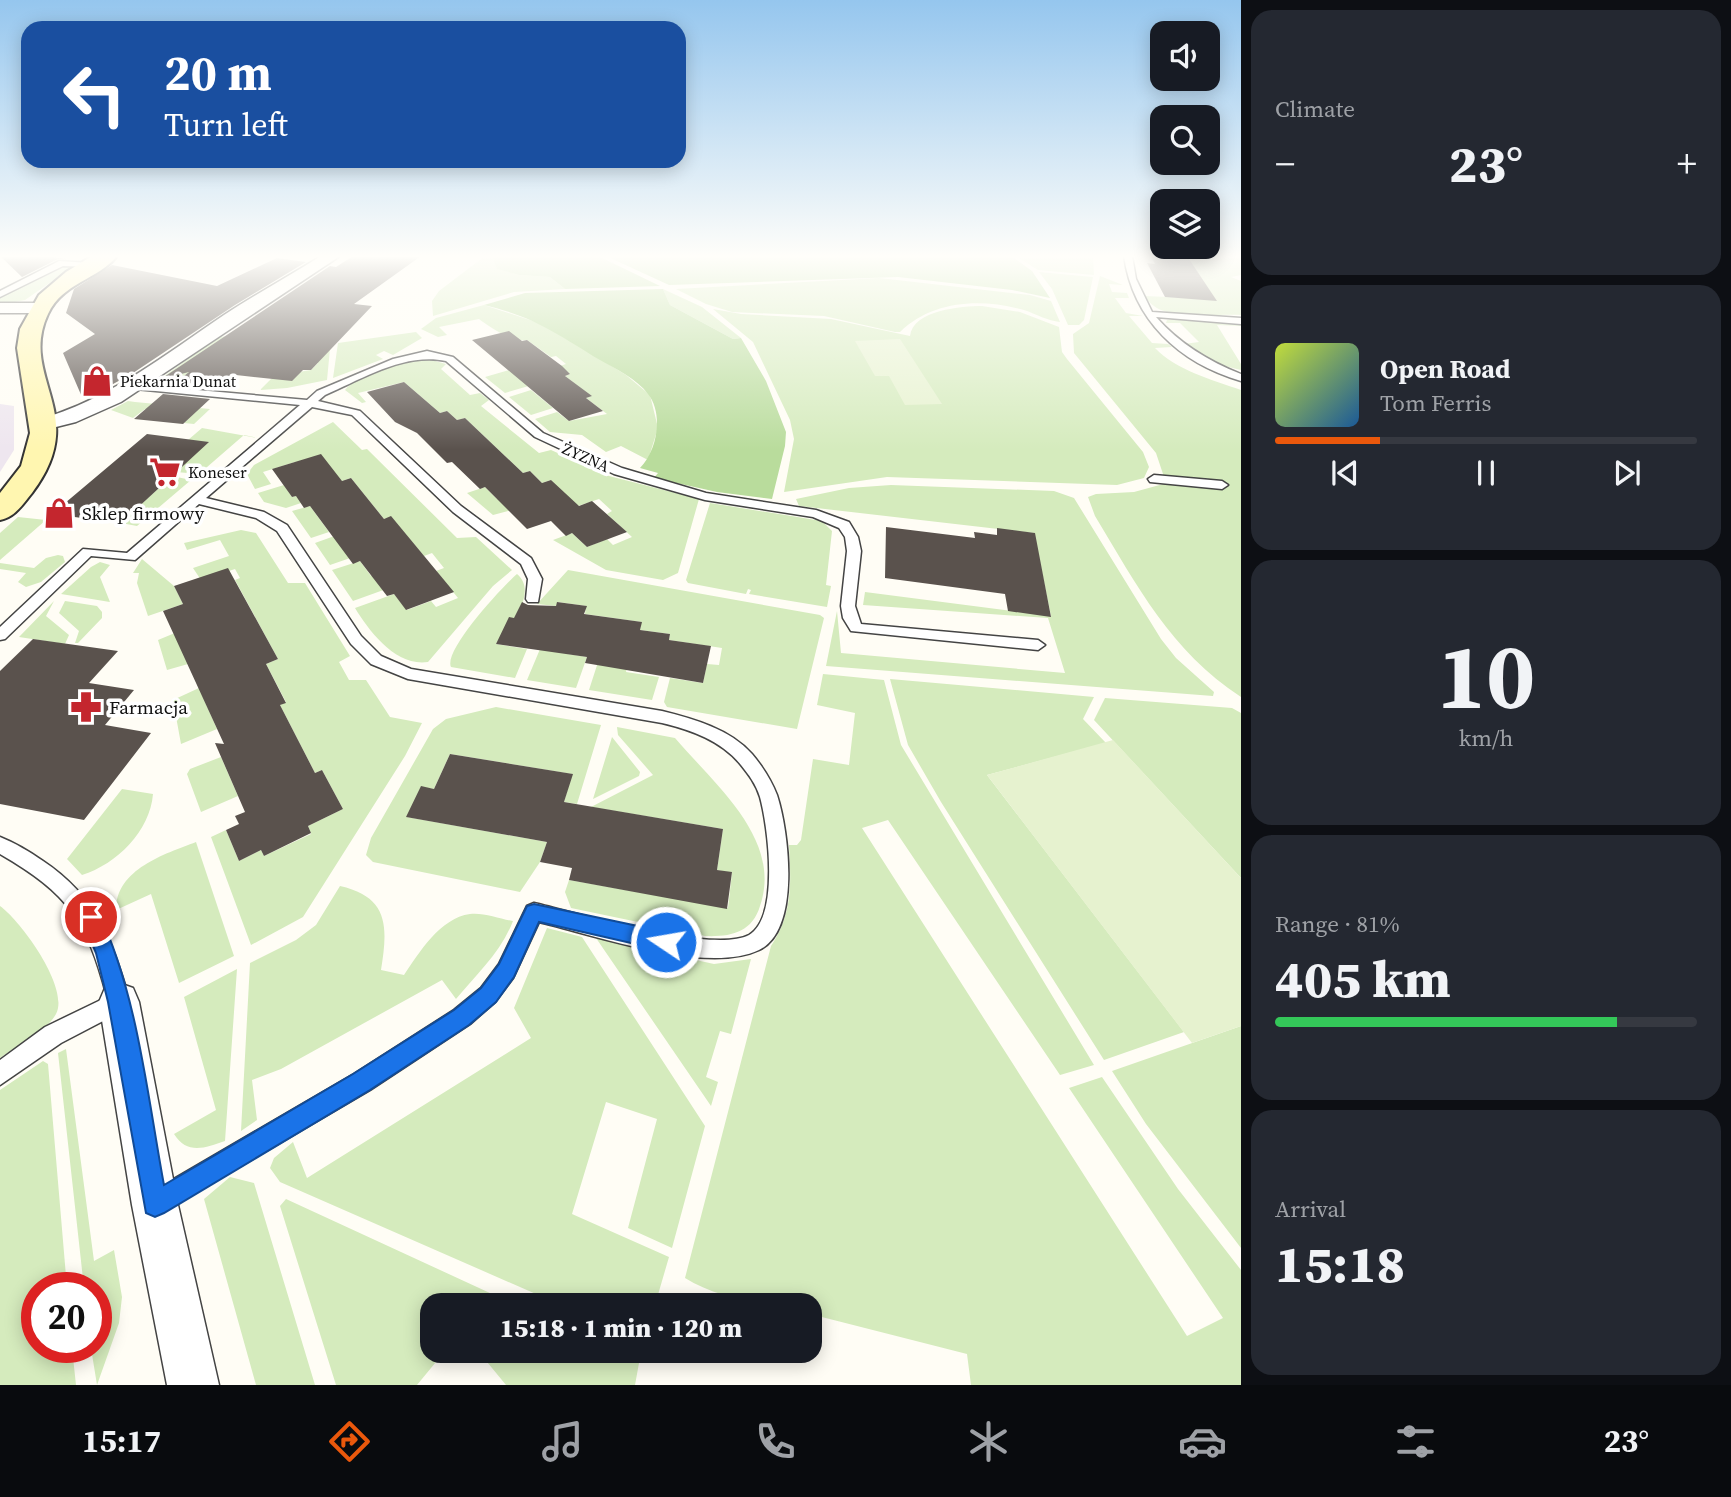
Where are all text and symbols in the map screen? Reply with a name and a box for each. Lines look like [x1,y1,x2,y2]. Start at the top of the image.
map controls [1150,21,1220,259]
button: sound [1150,21,1220,91]
text: 20 m [164,39,272,106]
icon: left [49,49,140,140]
text: Climate [1275,93,1355,125]
text: Turn left [164,103,288,147]
button: search [1150,105,1220,175]
text: 23° [1449,128,1523,199]
text: − [1275,138,1295,190]
text: + [1677,138,1697,190]
button: layers [1150,189,1220,259]
text: Open Road [1380,351,1511,387]
shop icon: Piekarnia Dunat [80,364,114,398]
place label: Piekarnia Dunat [120,370,237,392]
text: Tom Ferris [1380,387,1491,419]
street label: ŻYZNA [559,437,613,477]
icon: previous [1326,454,1364,492]
icon: pause [1467,454,1505,492]
icon: next [1608,454,1646,492]
supermarket icon: Koneser [148,455,182,489]
place label: Koneser [188,461,247,483]
shop icon: Sklep firmowy [42,496,76,530]
place label: Sklep firmowy [82,500,204,526]
text: 10 [1437,614,1535,738]
pharmacy icon: Farmacja [69,690,103,724]
place label: Farmacja [109,694,188,720]
text: km/h [1459,722,1513,754]
pin [61,887,121,947]
icon: arrive [72,898,110,936]
position arrow [629,905,703,979]
text: Range · 81% [1275,908,1400,940]
text: 405 km [1275,943,1451,1014]
text: Arrival [1275,1193,1346,1225]
text: 15:18 [1275,1228,1405,1299]
speed limit sign: 20 [21,1272,112,1363]
text: 15:18 · 1 min · 120 m [500,1310,742,1346]
icon: directions [325,1417,374,1466]
icon: music [538,1417,587,1466]
icon: phone [751,1417,800,1466]
icon: climate [964,1417,1013,1466]
icon: car [1178,1417,1227,1466]
icon: filters [1391,1417,1440,1466]
text: 15:17 [82,1419,161,1463]
text: 23° [1604,1419,1649,1463]

